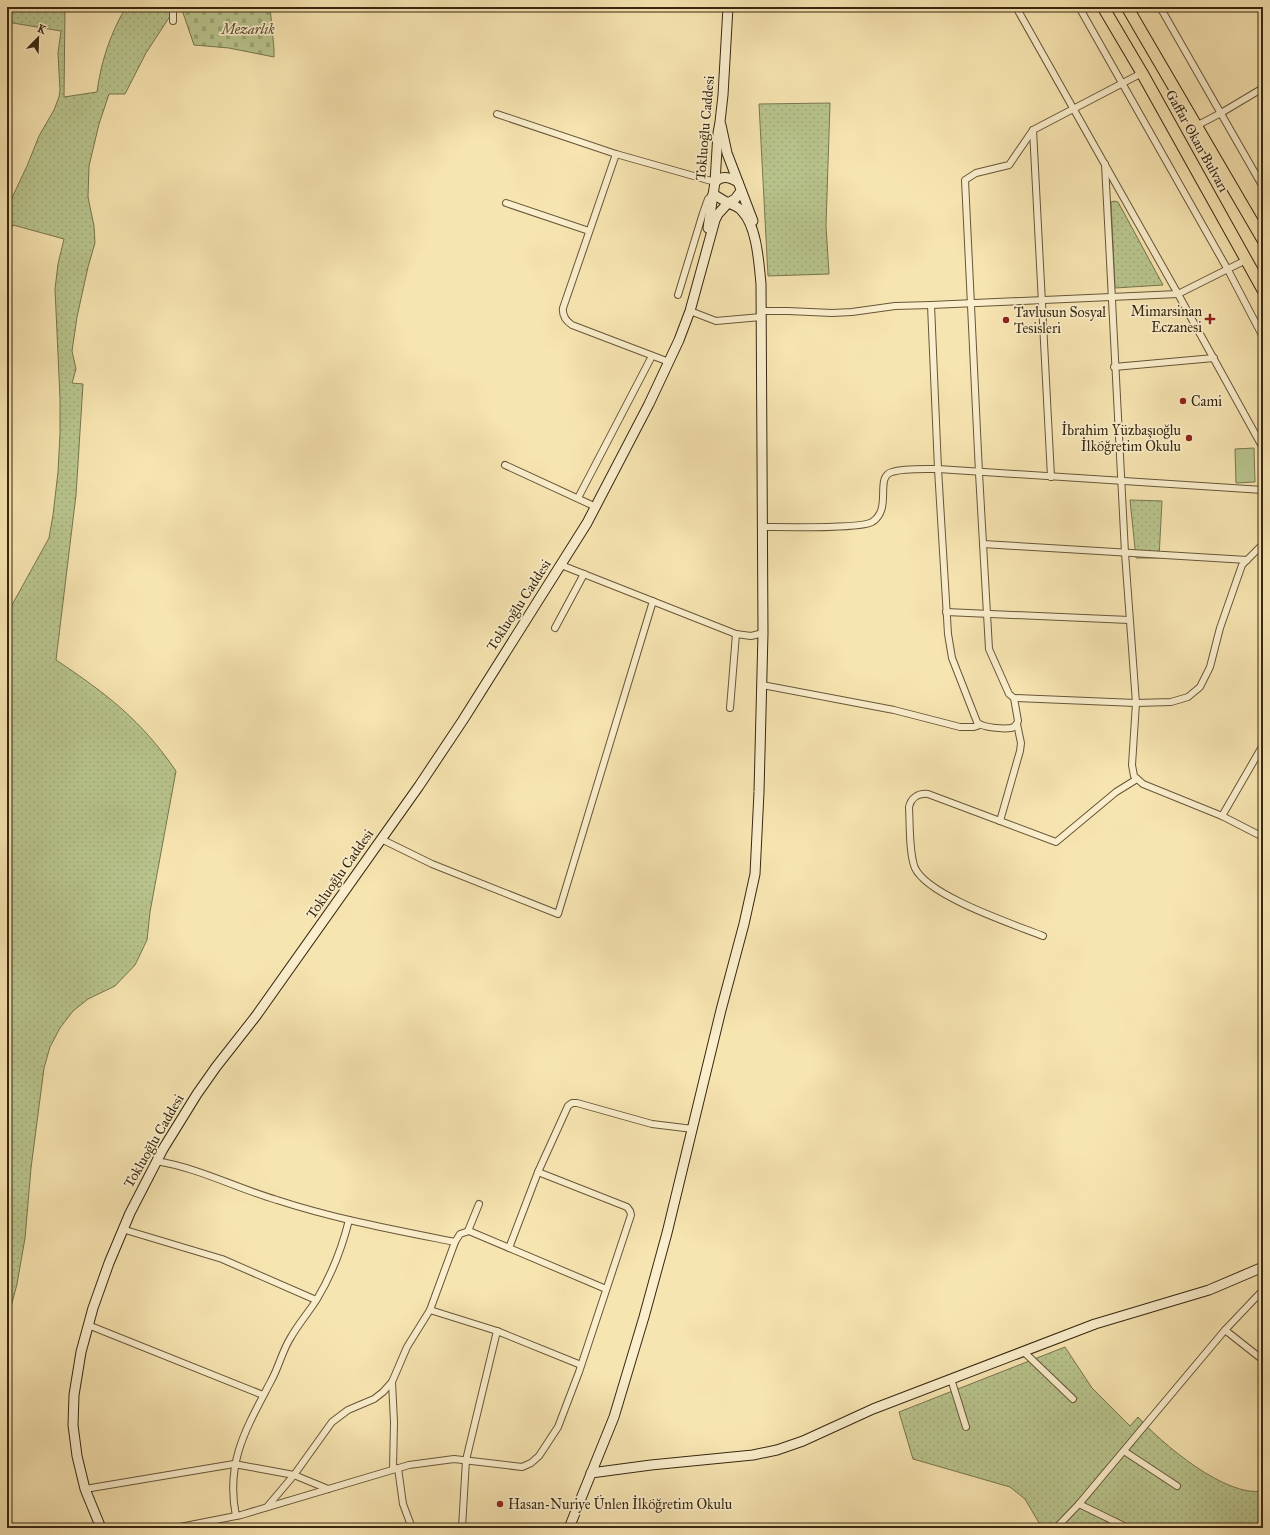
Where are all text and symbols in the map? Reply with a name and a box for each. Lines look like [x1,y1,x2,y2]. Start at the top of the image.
north arrow [18,18,58,58]
park label: Mezarlık [219,21,275,38]
text: K [36,22,49,37]
street label: Tokluoğlu Caddesi [692,75,718,181]
street label: Gaffar Okan Bulvarı [1162,87,1232,195]
place label: Mimarsinan Eczanesi [1131,303,1202,336]
place label: Tavlusun Sosyal Tesisleri [1014,304,1106,337]
marker: Mimarsinan Eczanesi [1205,314,1215,324]
marker: Tavlusun Sosyal Tesisleri [1001,315,1011,325]
place label: Cami [1191,393,1222,410]
marker: Cami [1178,396,1188,406]
place label: İbrahim Yüzbaşıoğlu İlköğretim Okulu [1061,421,1182,455]
marker: İbrahim Yüzbaşıoğlu İlköğretim Okulu [1184,433,1194,443]
street label: Tokluoğlu Caddesi [483,556,555,654]
street label: Tokluoğlu Caddesi [303,826,377,922]
street label: Tokluoğlu Caddesi [120,1091,188,1191]
place label: Hasan-Nuriye Ünlen İlköğretim Okulu [508,1494,733,1513]
marker: Hasan-Nuriye Ünlen İlköğretim Okulu [495,1499,505,1509]

